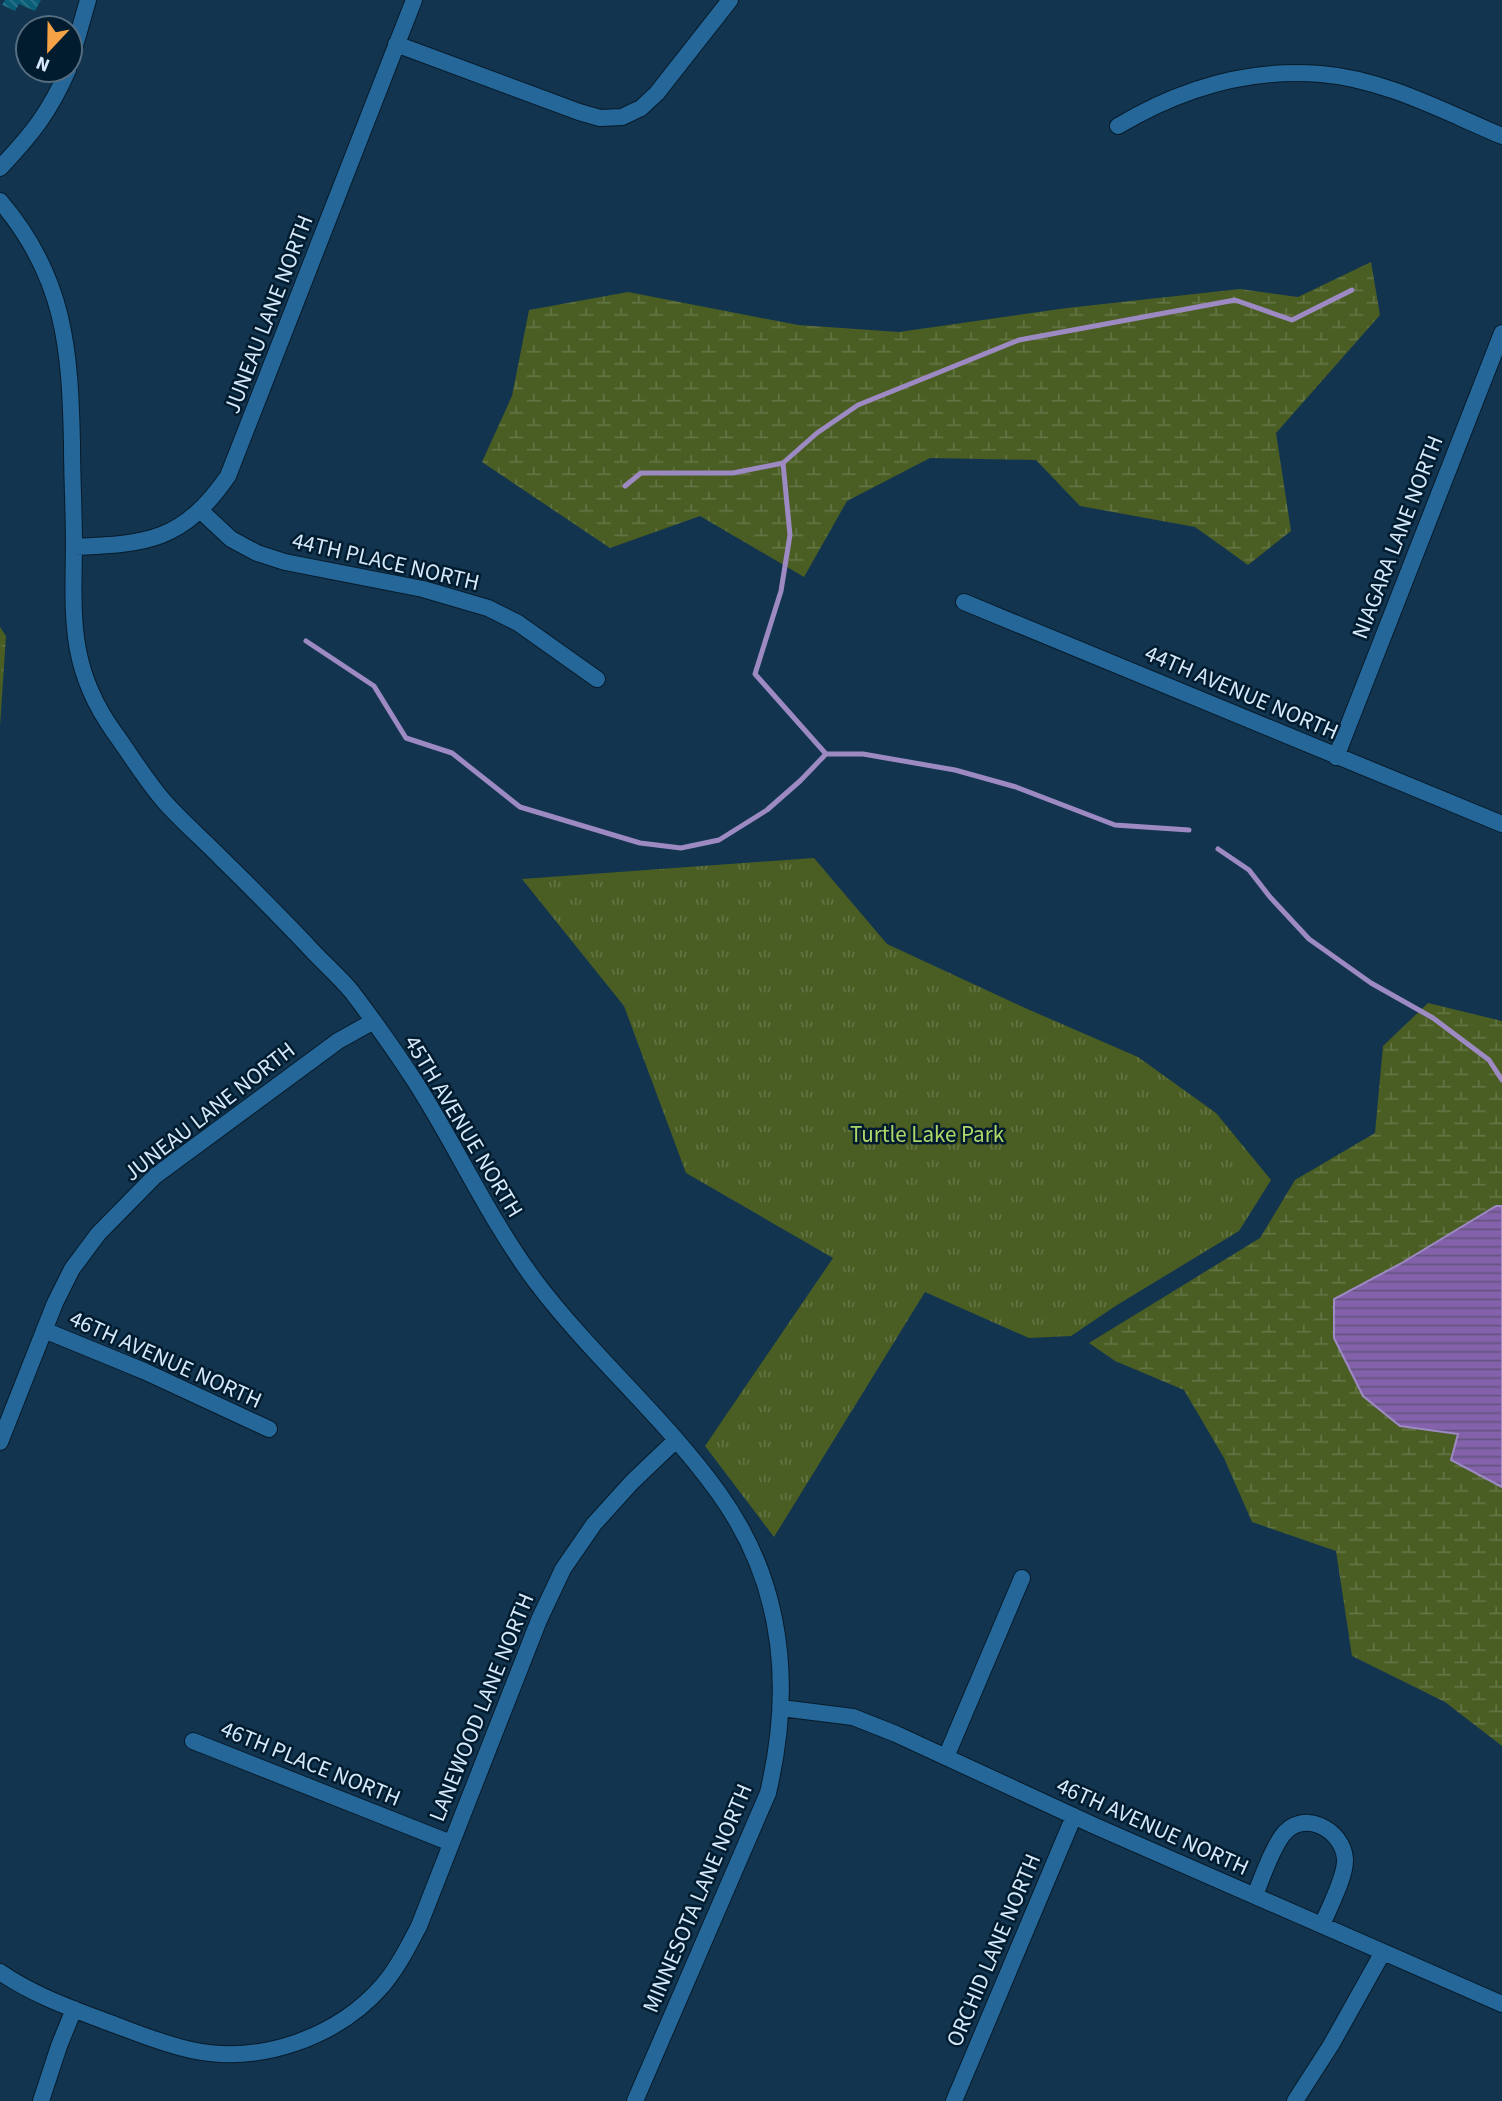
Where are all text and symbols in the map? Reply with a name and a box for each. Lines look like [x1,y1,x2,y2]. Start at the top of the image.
north arrow [14,14,84,84]
text: N [32,48,54,78]
street label: JUNEAU LANE NORTH [215,210,322,418]
street label: NIAGARA LANE NORTH [1343,431,1451,644]
street label: 44TH PLACE NORTH [289,524,483,599]
street label: 44TH AVENUE NORTH [1140,637,1344,748]
street label: 45TH AVENUE NORTH [396,1029,531,1224]
street label: JUNEAU LANE NORTH [116,1034,302,1189]
park label: Turtle Lake Park [850,1118,1005,1151]
street label: 46TH AVENUE NORTH [64,1302,267,1417]
street label: LANEWOOD LANE NORTH [421,1588,542,1826]
street label: 46TH PLACE NORTH [216,1712,406,1815]
street label: 46TH AVENUE NORTH [1051,1769,1254,1884]
street label: MINNESOTA LANE NORTH [634,1779,761,2018]
street label: ORCHID LANE NORTH [938,1849,1049,2052]

